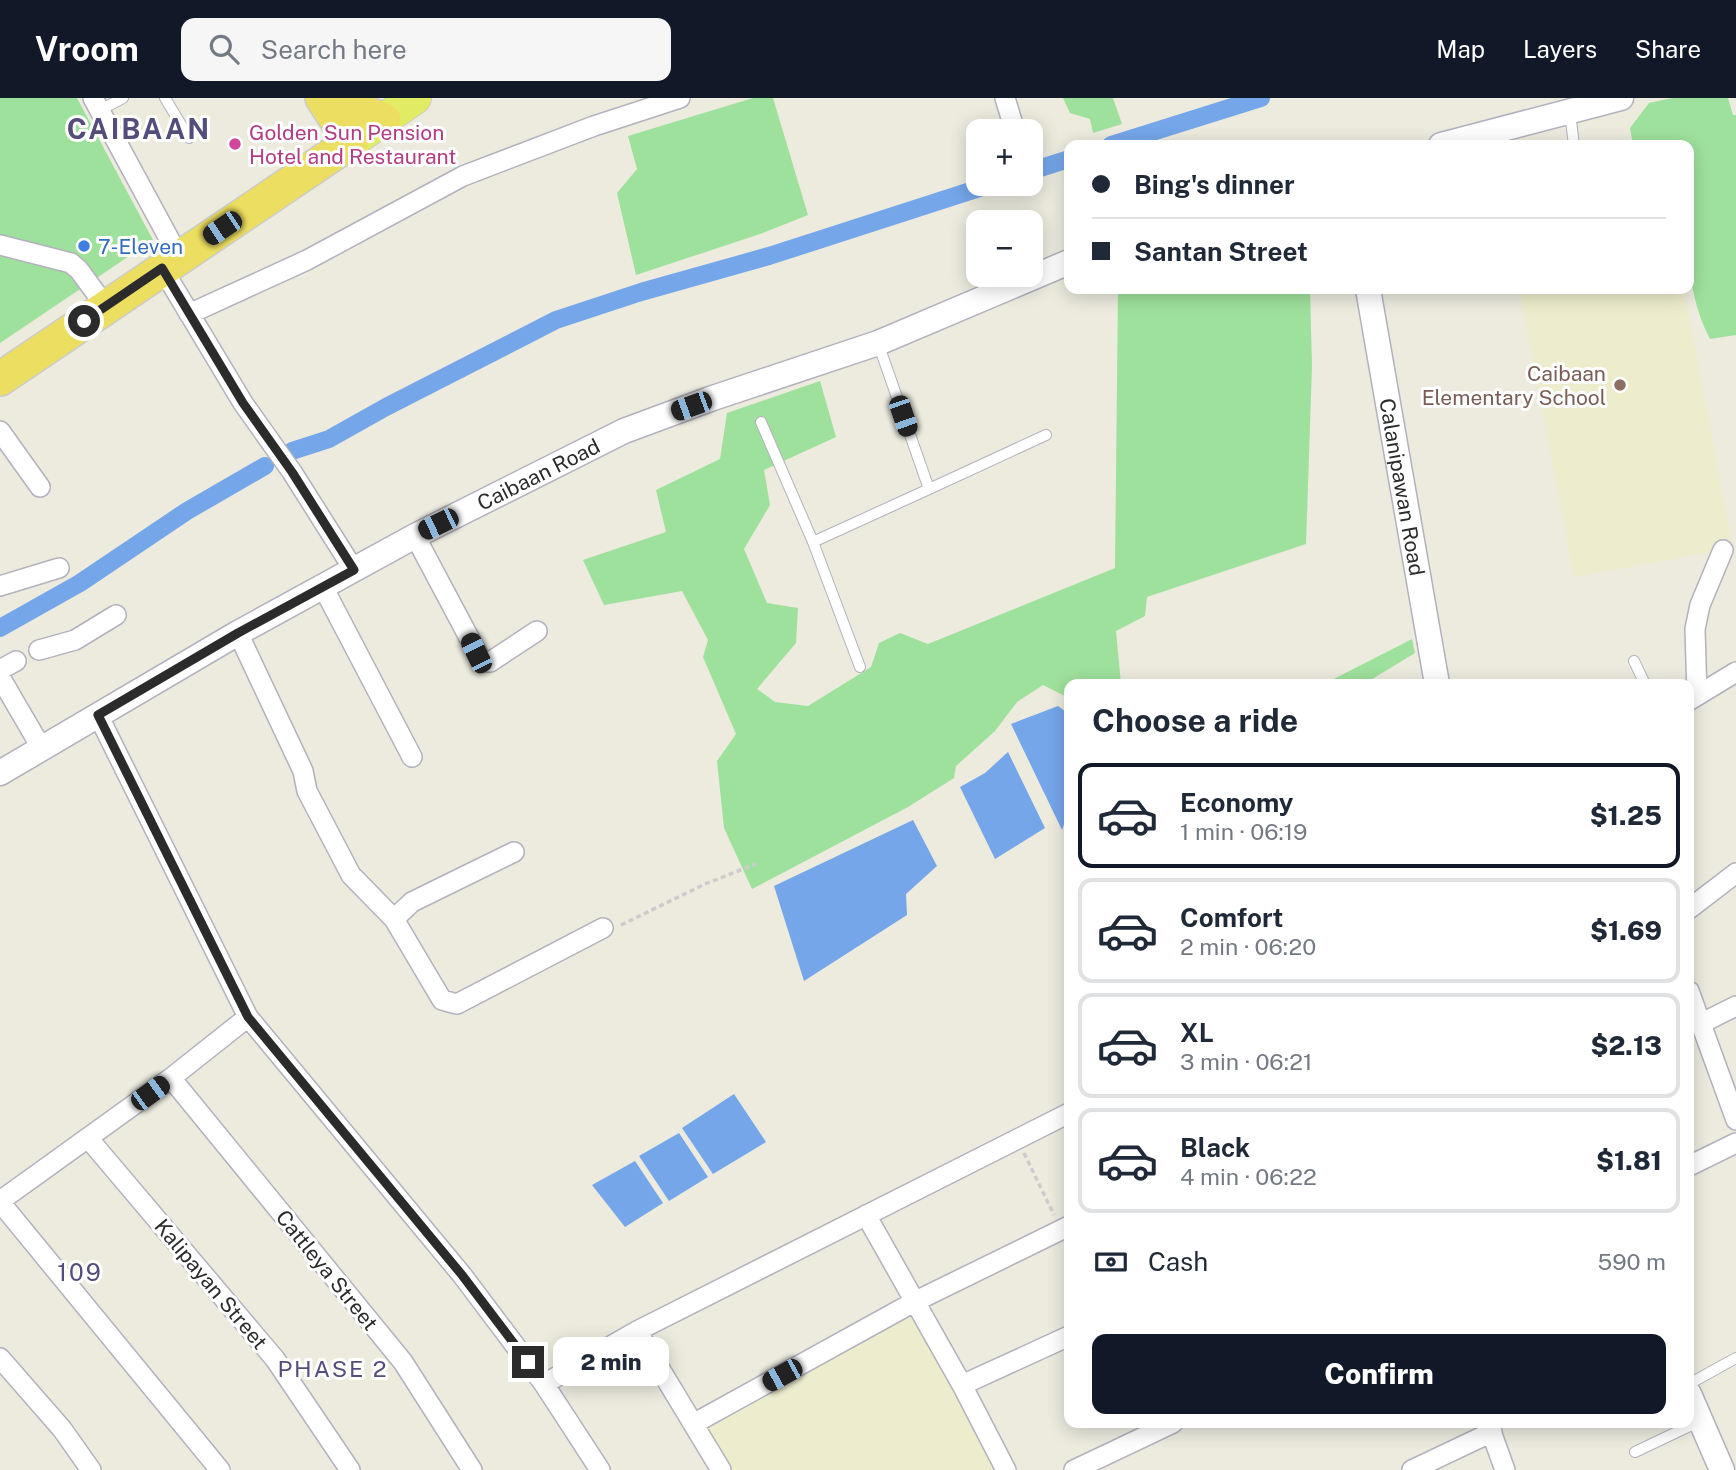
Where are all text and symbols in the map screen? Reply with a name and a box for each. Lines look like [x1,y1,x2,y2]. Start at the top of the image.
search box [181,18,671,81]
text: Vroom [35,30,139,68]
icon: search [205,30,243,68]
text: Search here [261,34,407,65]
text: Map [1436,35,1485,63]
text: Layers [1523,35,1597,63]
text: Share [1635,35,1701,63]
district label: CAIBAAN [67,112,211,145]
map controls [966,119,1043,287]
button: + [966,119,1043,196]
place label: Golden Sun Pension Hotel and Restaurant [249,120,456,169]
marker: Golden Sun Pension Hotel and Restaurant [227,136,243,152]
text: Bing's dinner [1134,169,1295,200]
car [199,208,246,248]
button: − [966,210,1043,287]
place label: 7-Eleven [98,234,183,259]
text: Santan Street [1134,236,1308,267]
marker: 7-Eleven [76,238,92,254]
route start [68,305,100,337]
place label: Caibaan Elementary School [1422,361,1606,410]
marker: Caibaan Elementary School [1612,377,1628,393]
car [668,389,715,423]
car [887,393,920,439]
street label: Calanipawan Road [1375,396,1430,578]
street label: Caibaan Road [473,433,604,515]
car [415,505,462,543]
car [458,630,495,676]
text: Choose a ride [1092,702,1298,739]
icon: car [1096,784,1159,847]
text: Economy [1180,787,1293,818]
text: $1.25 [1590,800,1662,831]
text: 1 min · 06:19 [1180,818,1307,845]
icon: car [1096,899,1159,962]
text: Comfort [1180,902,1283,933]
text: $1.69 [1590,915,1662,946]
text: 2 min · 06:20 [1180,933,1316,960]
icon: car [1096,1014,1159,1077]
text: XL [1180,1017,1214,1048]
text: $2.13 [1590,1030,1662,1061]
text: 3 min · 06:21 [1180,1048,1312,1075]
car [127,1072,174,1114]
icon: car [1096,1129,1159,1192]
text: Black [1180,1132,1250,1163]
text: $1.81 [1596,1145,1662,1176]
text: 4 min · 06:22 [1180,1163,1317,1190]
street label: Cattleya Street [271,1205,383,1335]
street label: Kalipayan Street [149,1214,273,1354]
icon: cash [1092,1243,1130,1281]
text: Cash [1148,1246,1208,1277]
text: 590 m [1597,1248,1666,1275]
district label: 109 [57,1258,103,1286]
button: Confirm [1092,1334,1666,1414]
callout: 2 min [552,1338,668,1386]
route end [512,1346,544,1378]
text: 2 min [580,1348,642,1375]
district label: PHASE 2 [277,1355,389,1382]
car [759,1356,806,1394]

